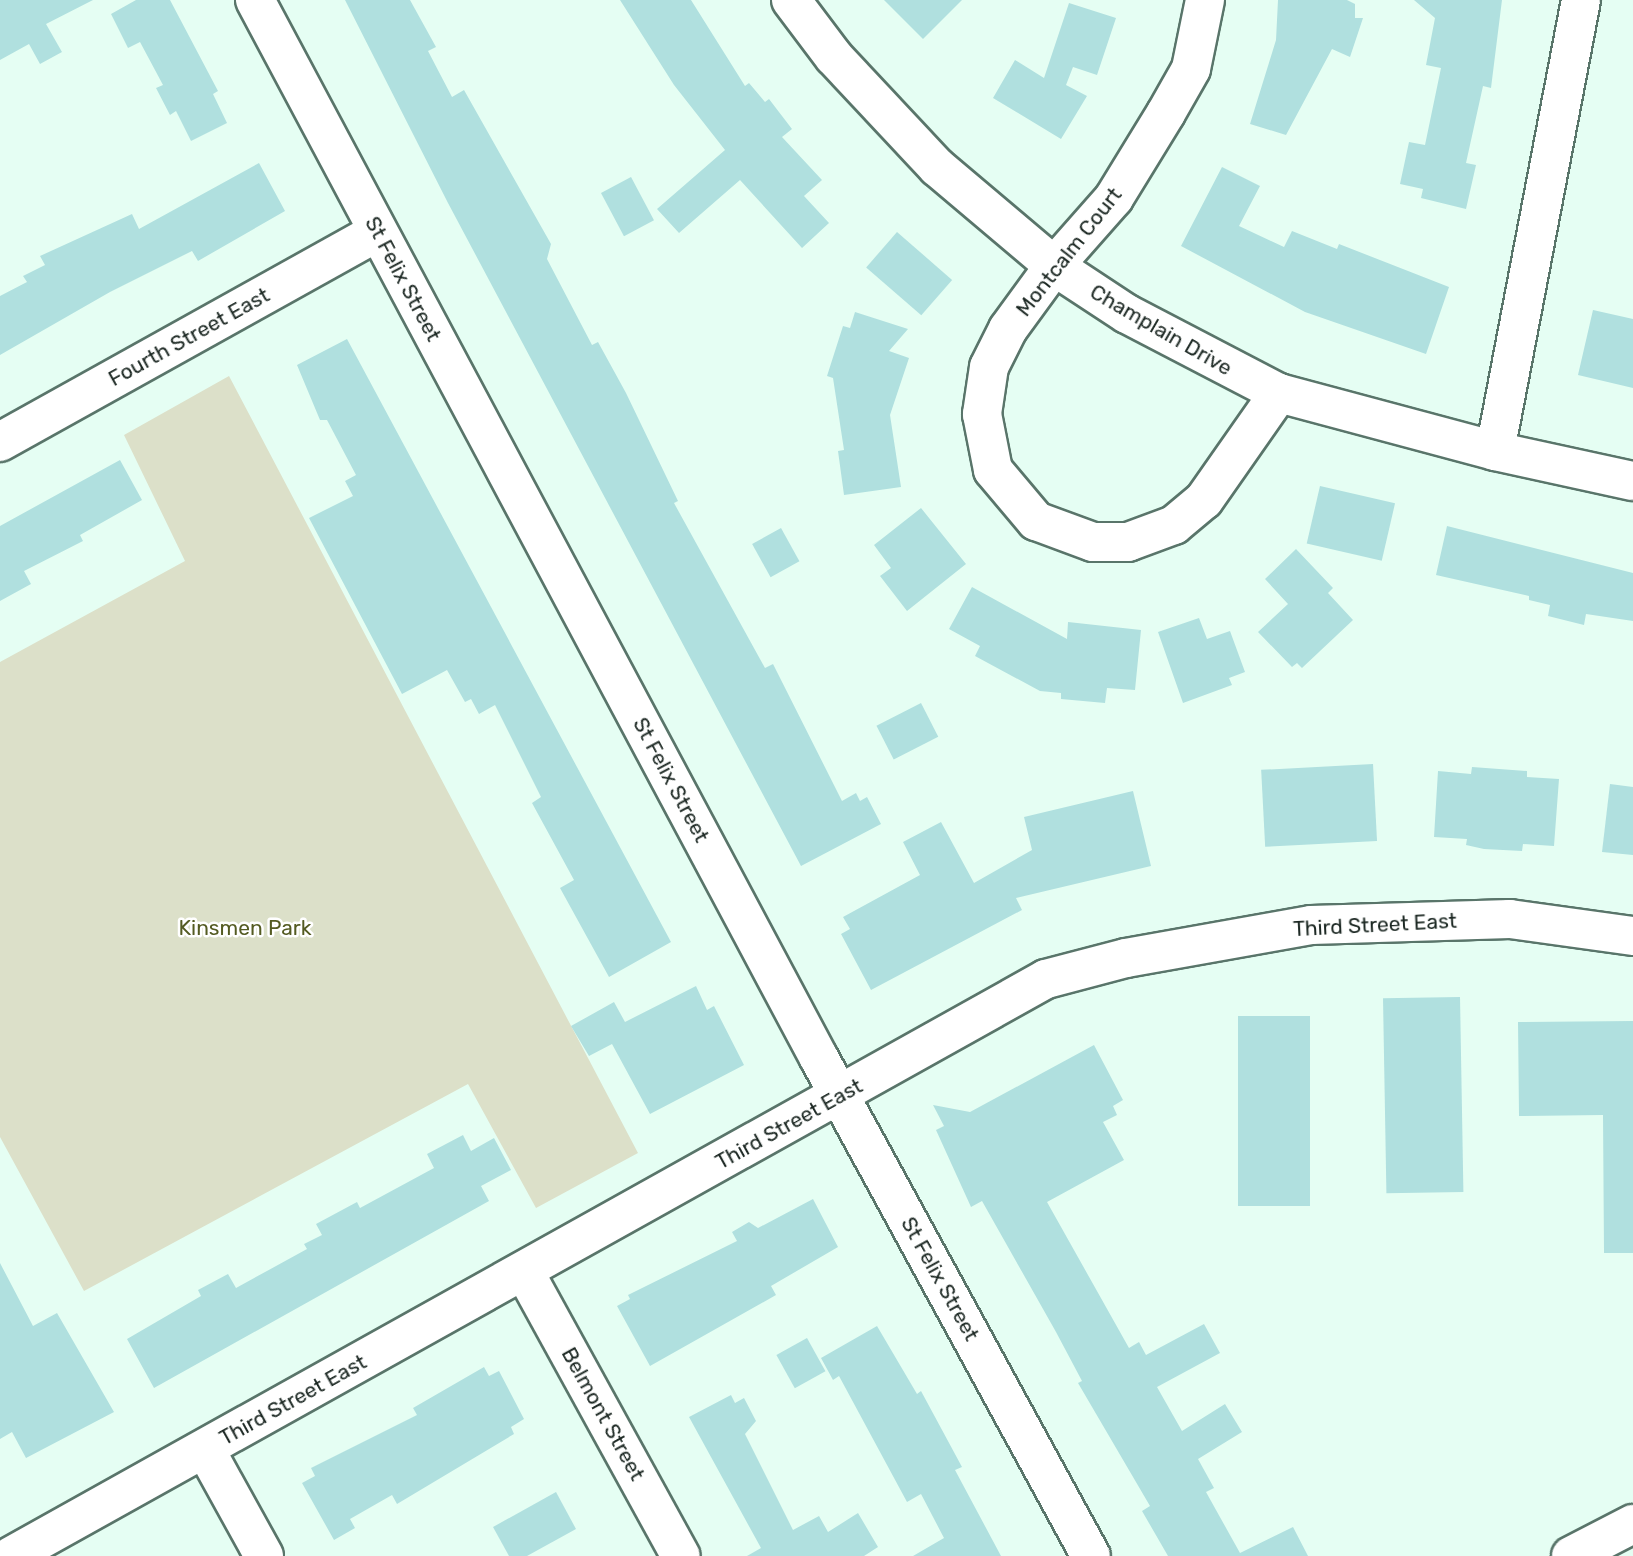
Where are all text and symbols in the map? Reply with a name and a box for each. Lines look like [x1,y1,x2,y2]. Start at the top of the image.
street label: Montcalm Court [1011,183,1127,321]
street label: St Felix Street [360,212,446,346]
street label: Champlain Drive [1086,279,1236,381]
street label: Fourth Street East [104,282,274,392]
street label: St Felix Street [628,713,714,847]
street label: Third Street East [1292,908,1458,942]
park label: Kinsmen Park [178,915,312,941]
street label: Third Street East [711,1073,867,1175]
street label: St Felix Street [896,1213,984,1345]
street label: Belmont Street [556,1343,650,1485]
street label: Third Street East [215,1349,371,1451]

